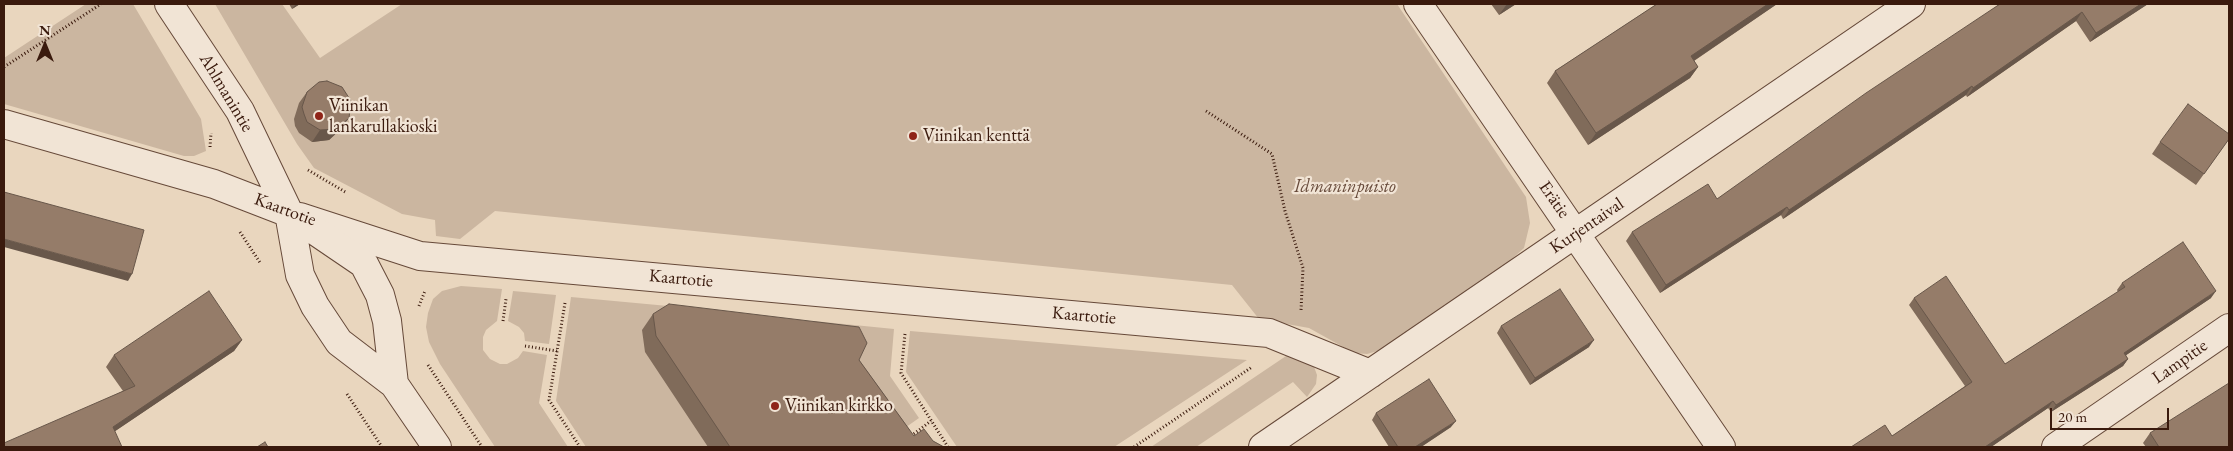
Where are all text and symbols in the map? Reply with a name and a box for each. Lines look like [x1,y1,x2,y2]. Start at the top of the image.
north arrow [20,20,70,70]
text: N [39,21,51,39]
street label: Ahlmanintie [194,50,258,136]
place label: Viinikan lankarullakioski [329,95,437,138]
marker: Viinikan lankarullakioski [313,110,325,122]
place label: Viinikan kenttä [923,125,1030,147]
marker: Viinikan kenttä [907,130,919,142]
park label: Idmaninpuisto [1294,176,1396,198]
street label: Erätie [1534,177,1574,223]
street label: Kaartotie [251,189,319,231]
street label: Kurjentaival [1546,193,1628,259]
street label: Kaartotie [648,265,714,293]
street label: Kaartotie [1051,302,1117,330]
street label: Lampitie [2148,335,2212,389]
place label: Viinikan kirkko [785,395,893,417]
scale bar [2053,398,2172,430]
marker: Viinikan kirkko [769,400,781,412]
text: 20 m [2058,407,2087,426]

